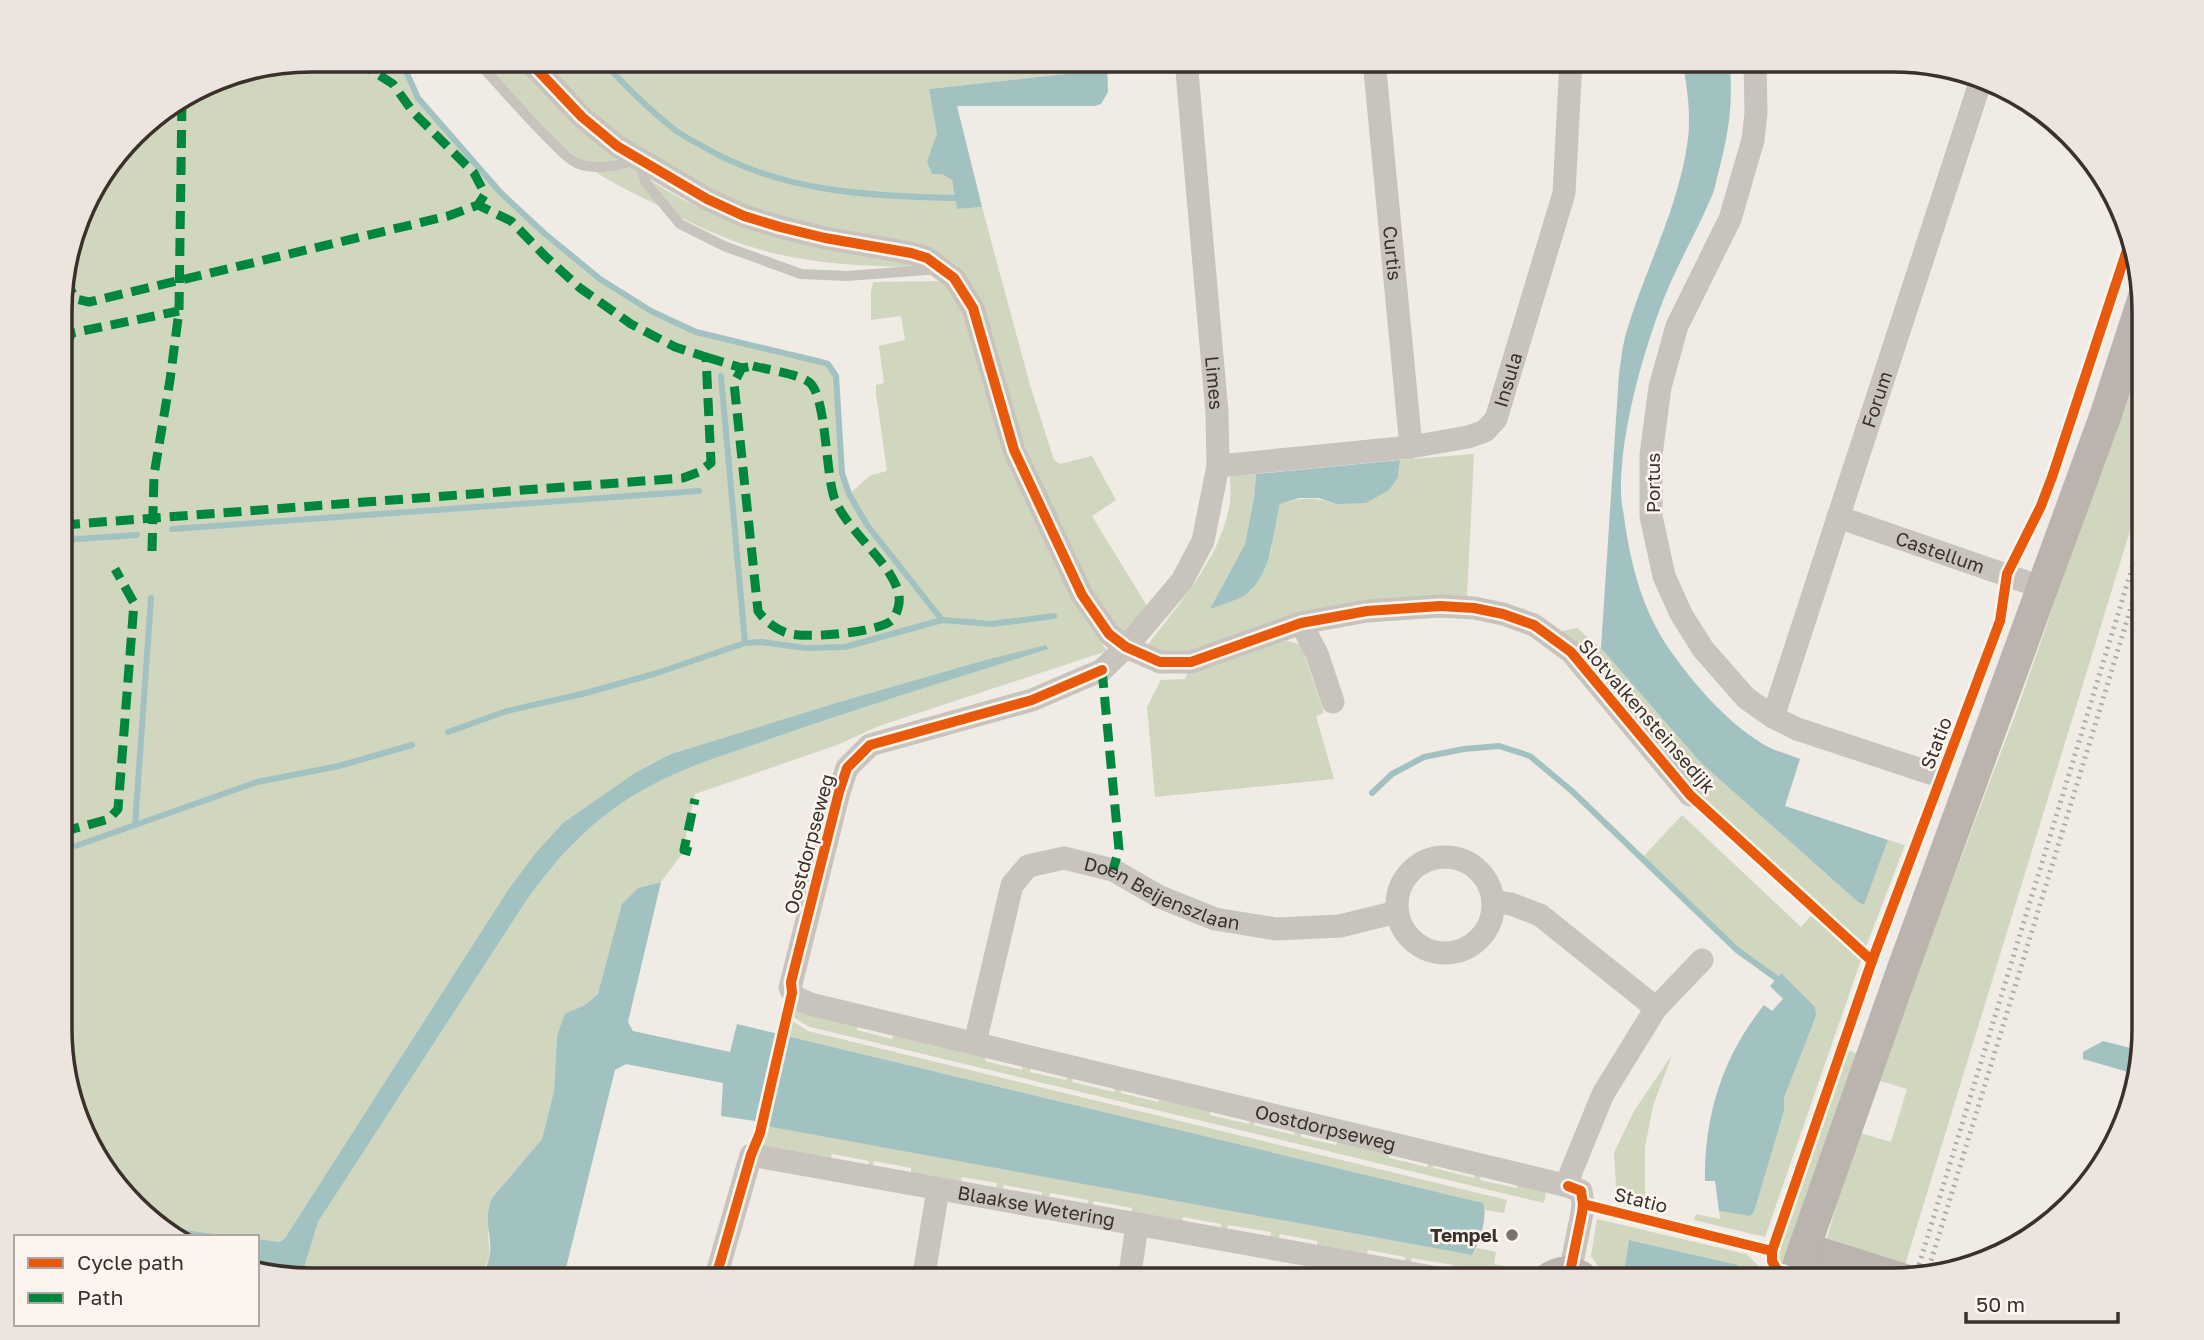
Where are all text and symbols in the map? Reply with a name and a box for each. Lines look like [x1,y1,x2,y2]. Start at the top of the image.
street label: Curtis [1379,225,1407,282]
street label: Insula [1488,350,1526,410]
street label: Limes [1201,355,1229,411]
street label: Forum [1856,368,1896,431]
street label: Portus [1641,453,1664,513]
street label: Castellum [1893,526,1988,578]
street label: Slotvalkensteinsedijk [1574,634,1721,798]
street label: Statio [1915,713,1956,772]
street label: Oostdorpseweg [779,771,838,916]
street label: Doen Beijenszlaan [1082,851,1242,934]
street label: Oostdorpseweg [1253,1099,1398,1155]
street label: Blaakse Wetering [956,1180,1117,1231]
street label: Statio [1612,1182,1670,1217]
place label: Tempel [1430,1223,1498,1246]
marker: Tempel [1504,1227,1520,1243]
legend [14,1235,259,1326]
text: Cycle path [77,1249,184,1275]
scale bar [1966,1280,2118,1324]
text: Path [77,1284,124,1310]
text: 50 m [1976,1291,2025,1317]

